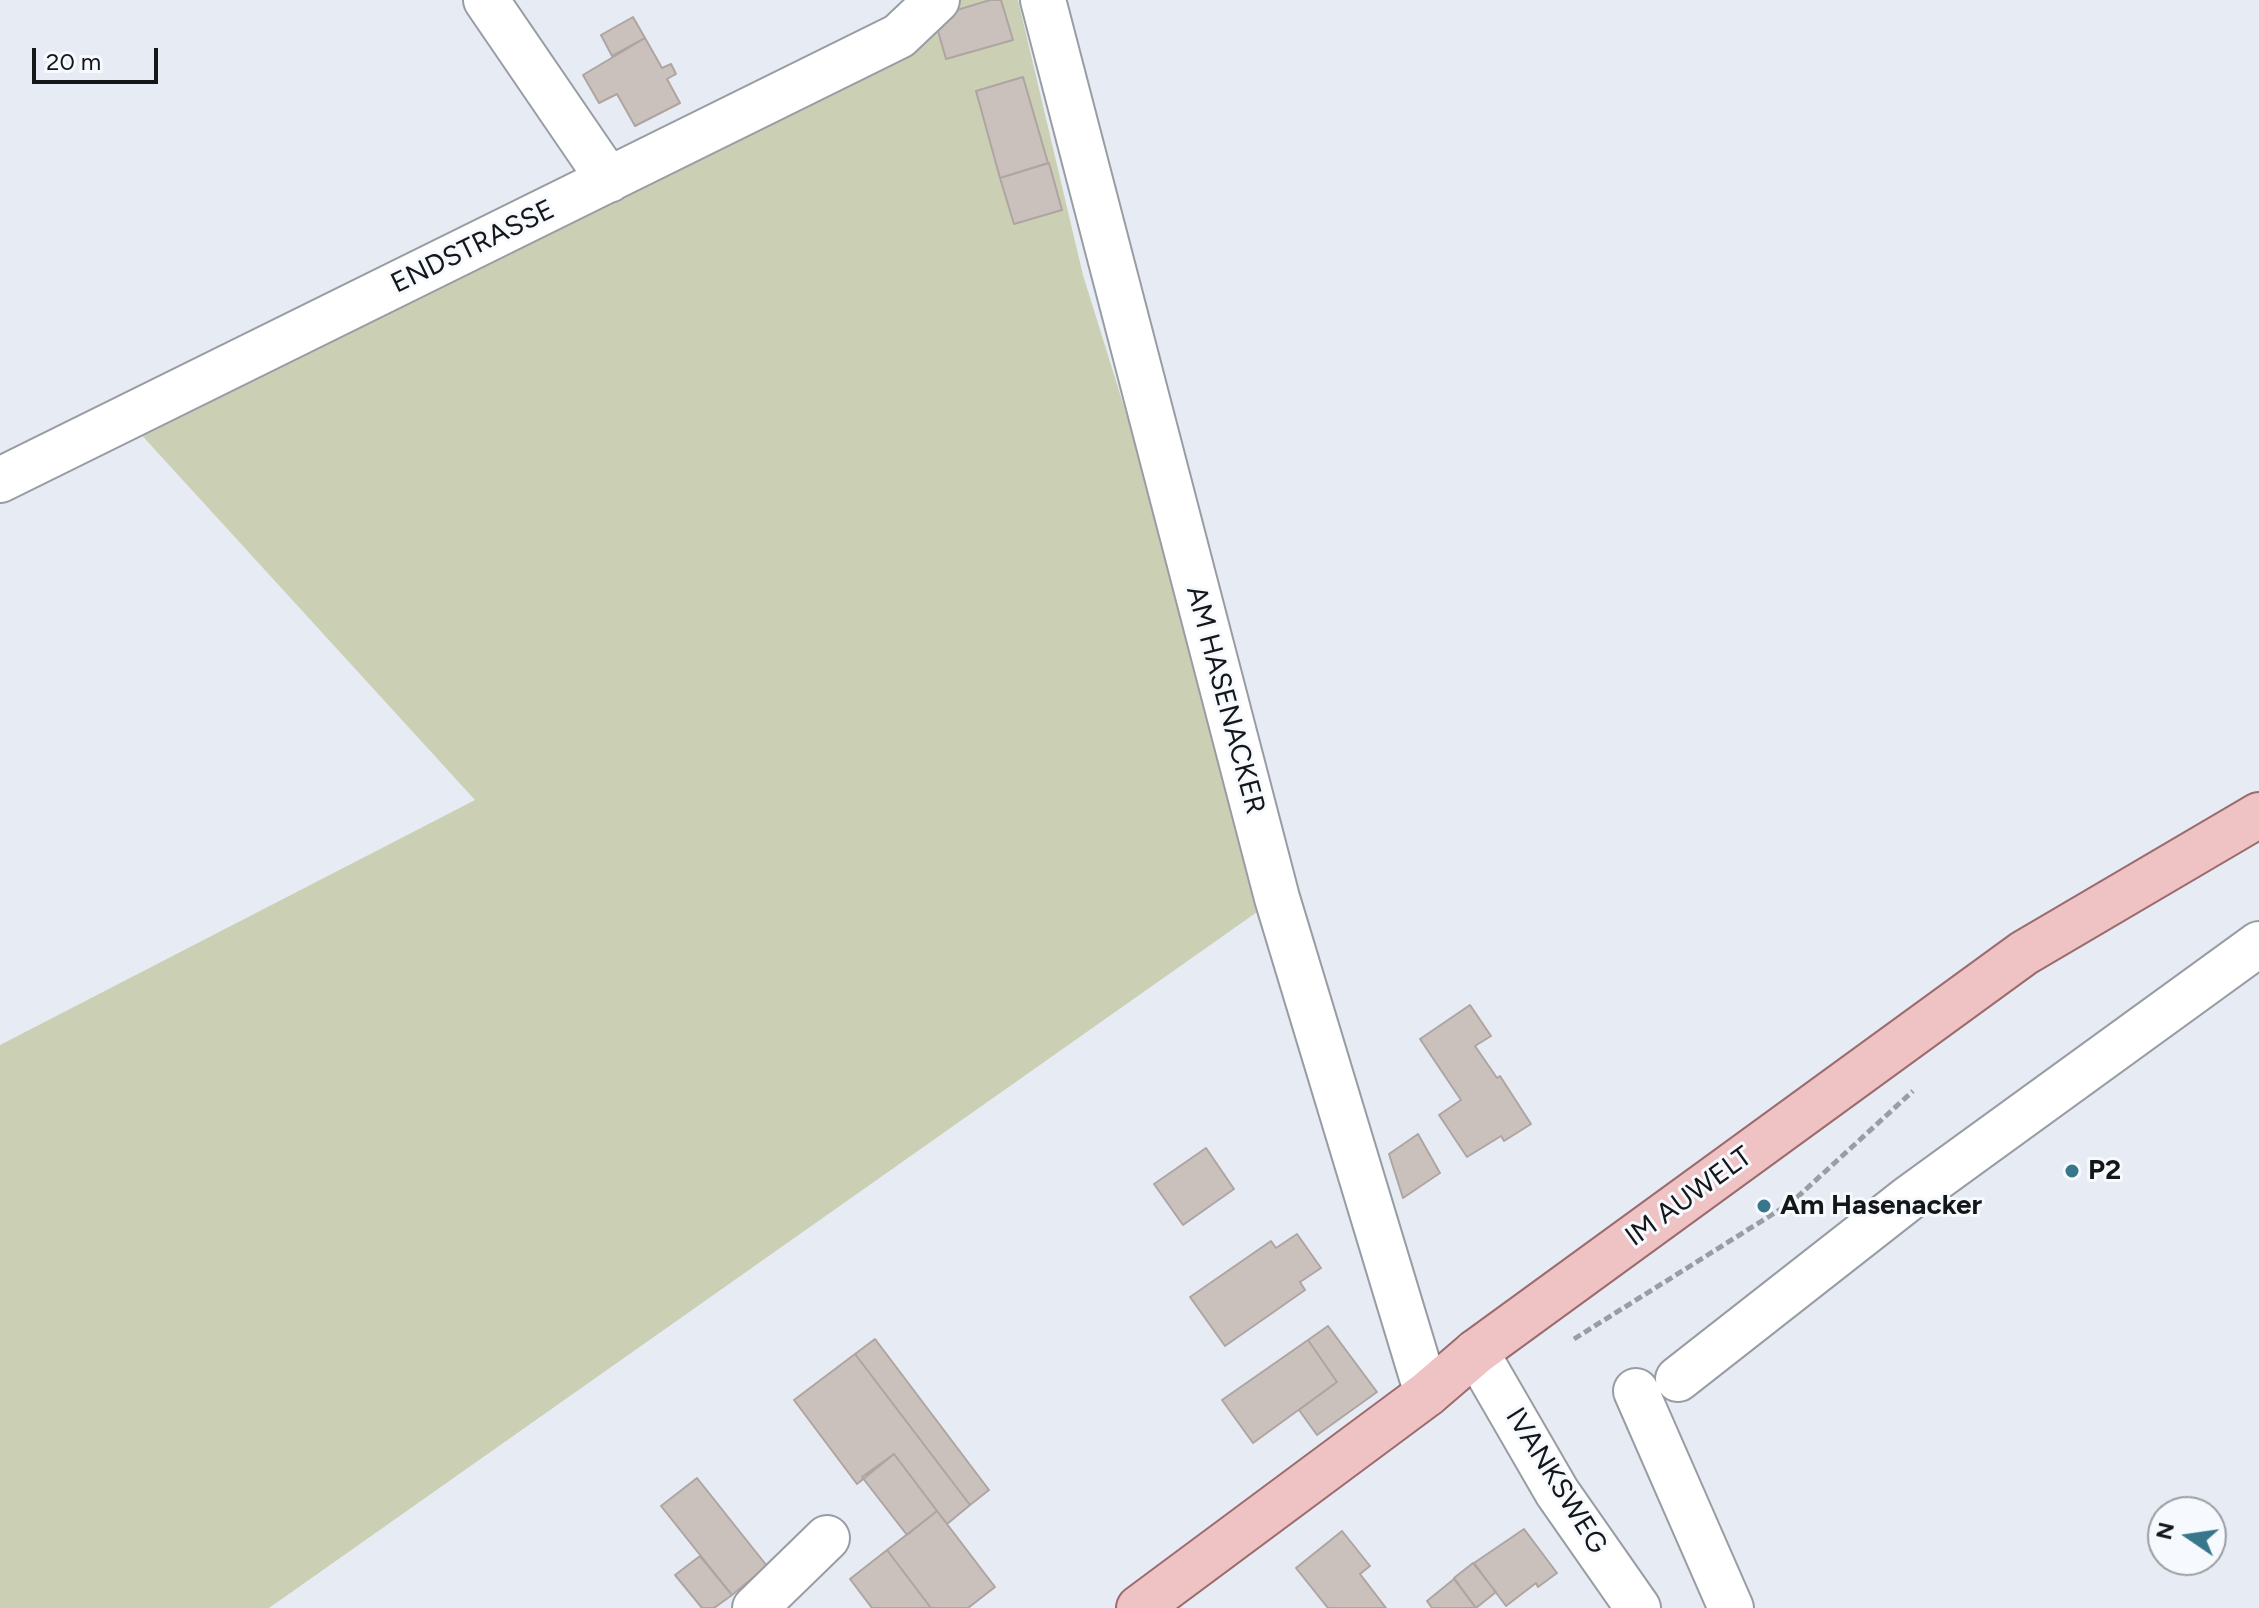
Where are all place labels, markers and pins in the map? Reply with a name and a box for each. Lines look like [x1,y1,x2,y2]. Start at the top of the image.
place label: P2 [2088,1154,2121,1188]
marker: P2 [2063,1162,2081,1180]
place label: Am Hasenacker [1780,1189,1982,1223]
marker: Am Hasenacker [1755,1197,1773,1215]

